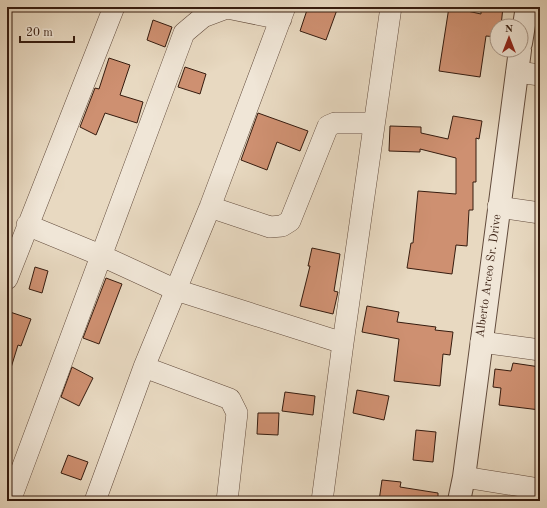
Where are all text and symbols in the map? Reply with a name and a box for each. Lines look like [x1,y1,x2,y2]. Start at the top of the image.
scale bar [20,18,74,44]
north arrow [489,18,529,58]
text: N [505,24,514,35]
text: 20 m [26,27,53,39]
street label: Alberto Arceo Sr. Drive [474,213,504,339]

